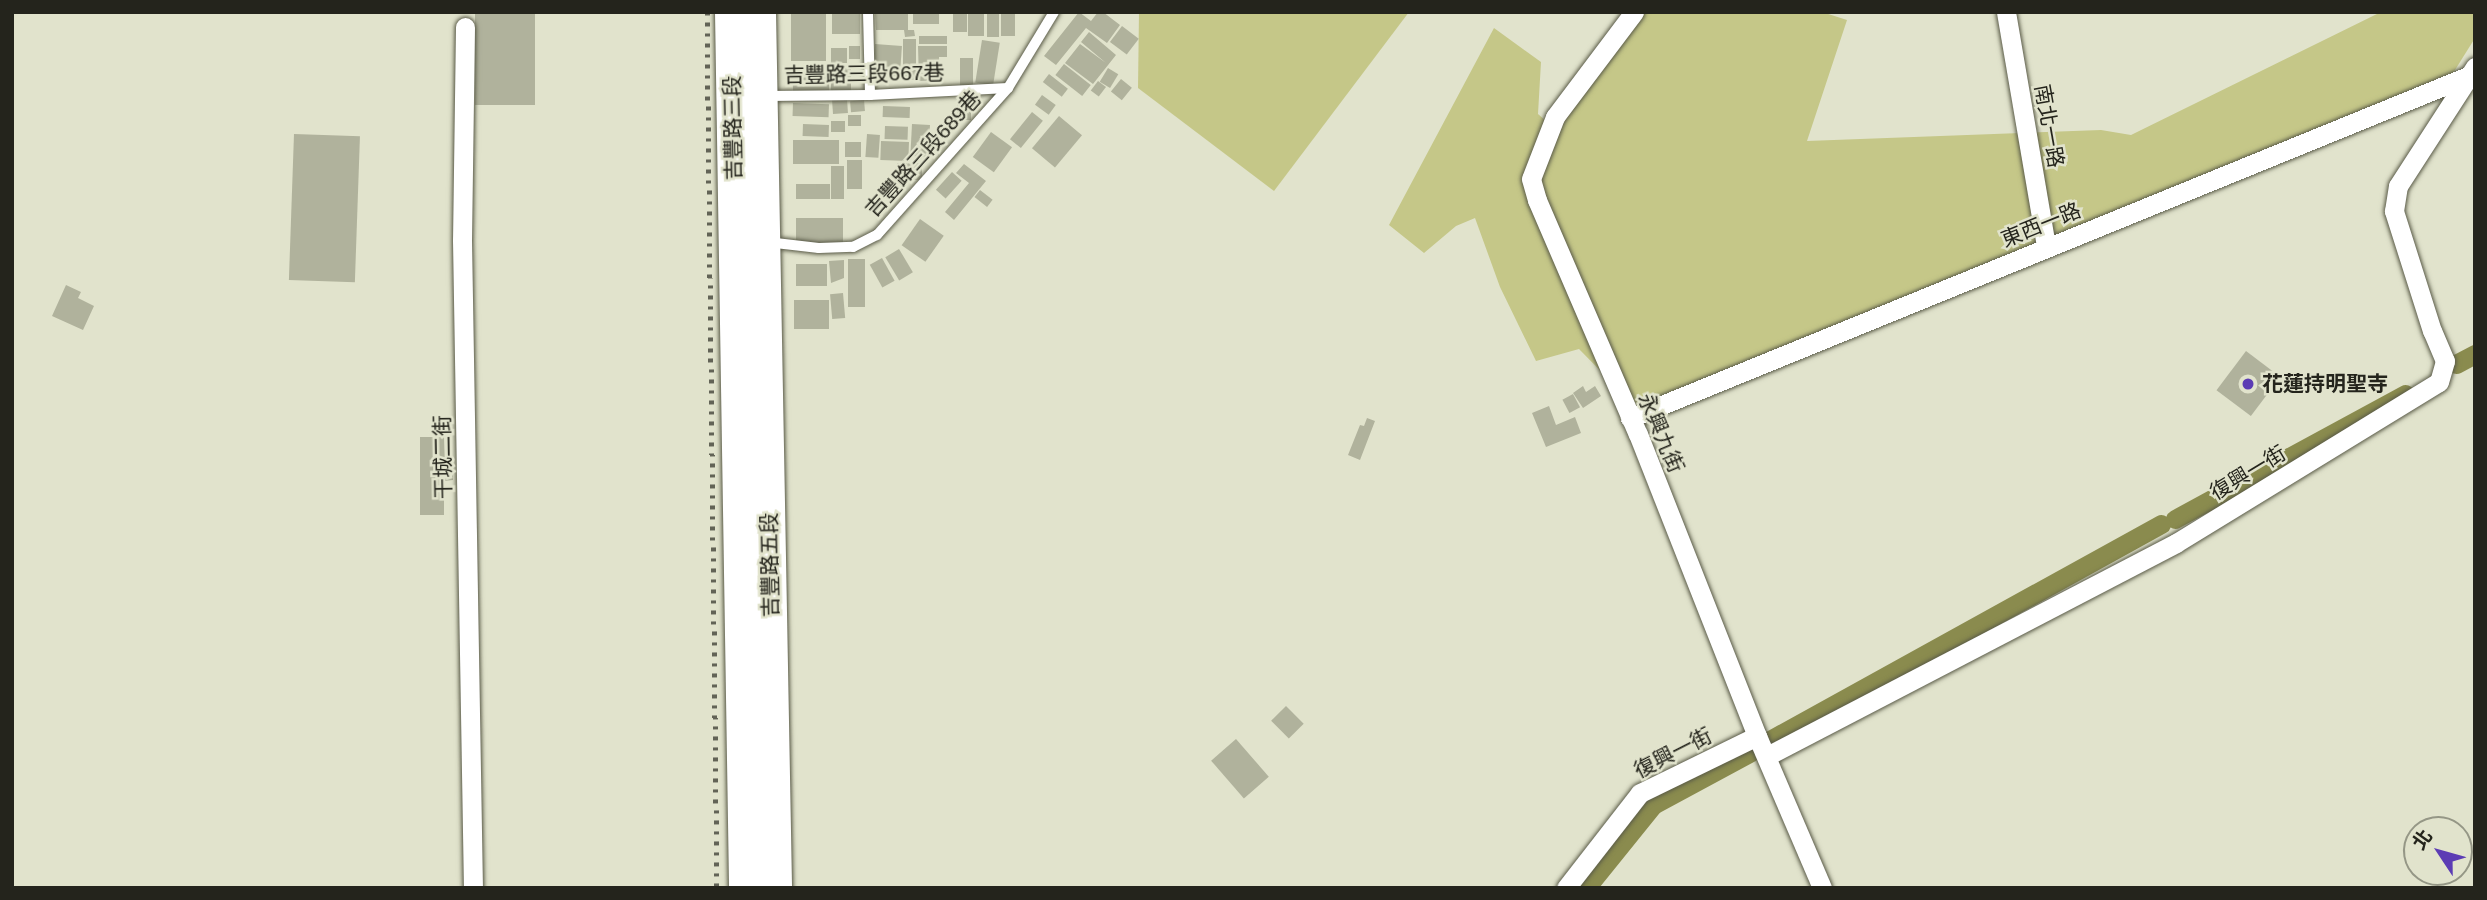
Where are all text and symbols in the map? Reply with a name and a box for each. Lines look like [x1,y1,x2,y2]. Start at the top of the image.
street label: 吉豐路三段667巷 [783,60,945,88]
street label: 吉豐路三段 [719,75,747,181]
street label: 南北一路 [2029,82,2069,170]
street label: 吉豐路三段689巷 [860,86,986,222]
street label: 東西一路 [1997,198,2085,252]
place label: 花蓮持明聖寺 [2262,371,2388,397]
marker: 花蓮持明聖寺 [2240,376,2256,392]
street label: 永興九街 [1633,389,1689,477]
street label: 干城二街 [430,415,456,499]
street label: 復興一街 [2206,441,2290,505]
street label: 吉豐路五段 [756,512,784,618]
street label: 復興一街 [1630,723,1716,783]
north arrow [2403,816,2473,886]
text: 北 [2408,826,2436,853]

